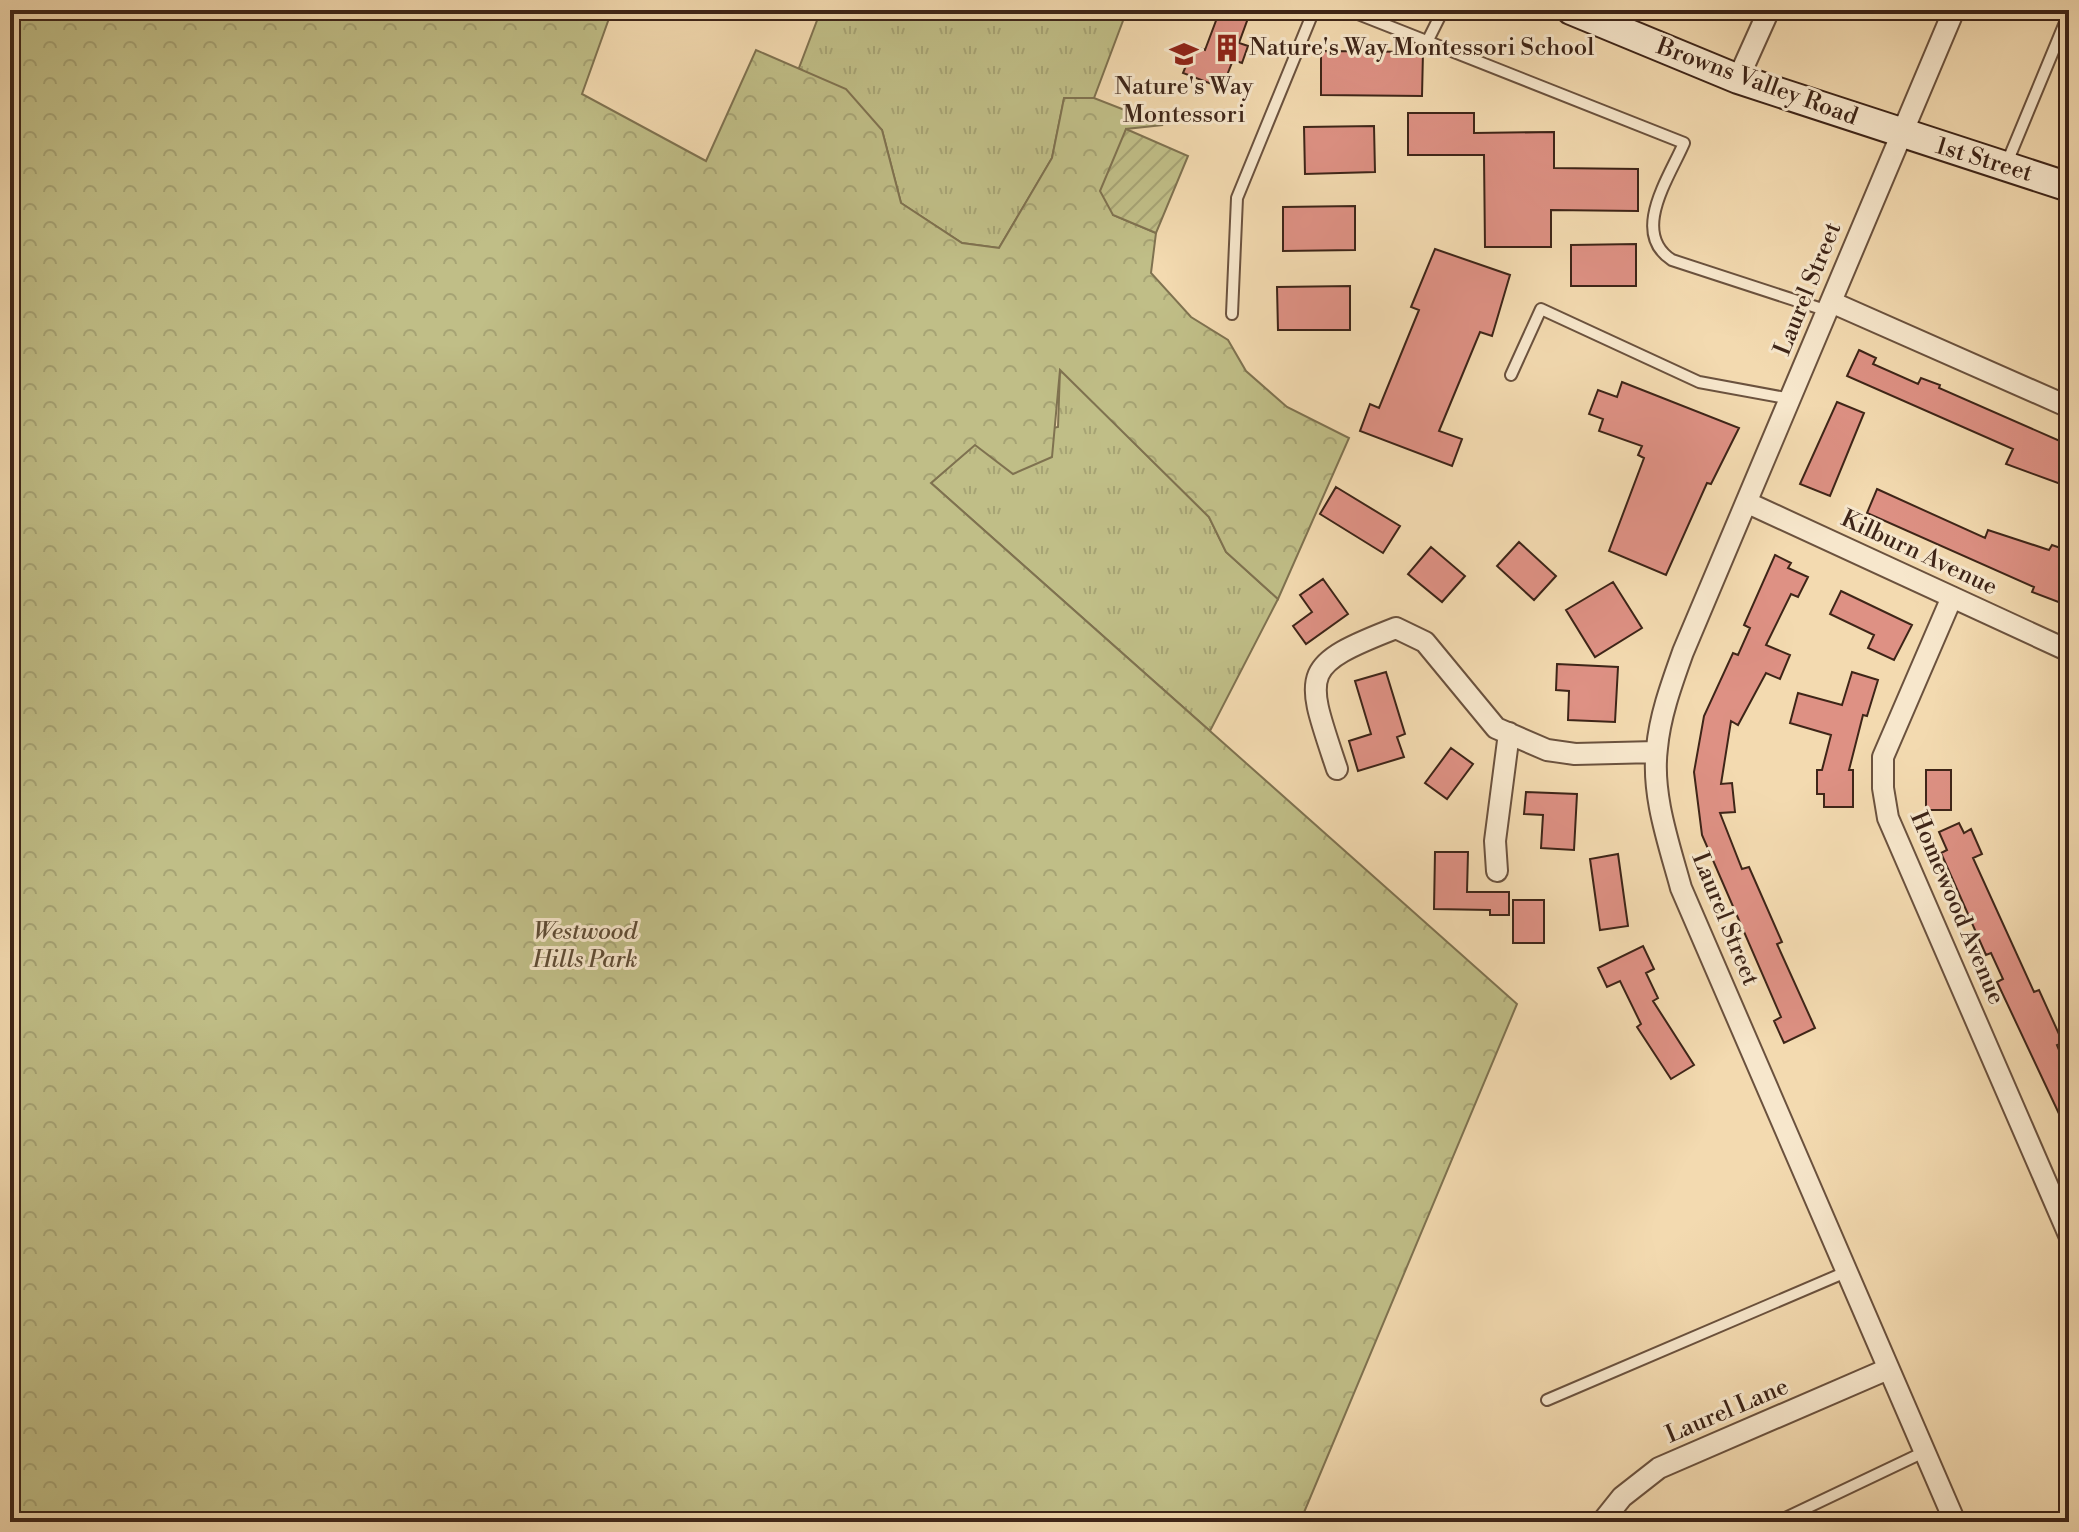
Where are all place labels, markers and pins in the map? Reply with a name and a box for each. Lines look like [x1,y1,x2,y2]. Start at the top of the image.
building icon: Nature's Way Montessori School [1212,33,1242,63]
place label: Nature's Way Montessori School [1249,33,1594,63]
school or university icon: Nature's Way Montessori [1169,39,1199,69]
place label: Nature's Way Montessori [1115,72,1254,130]

